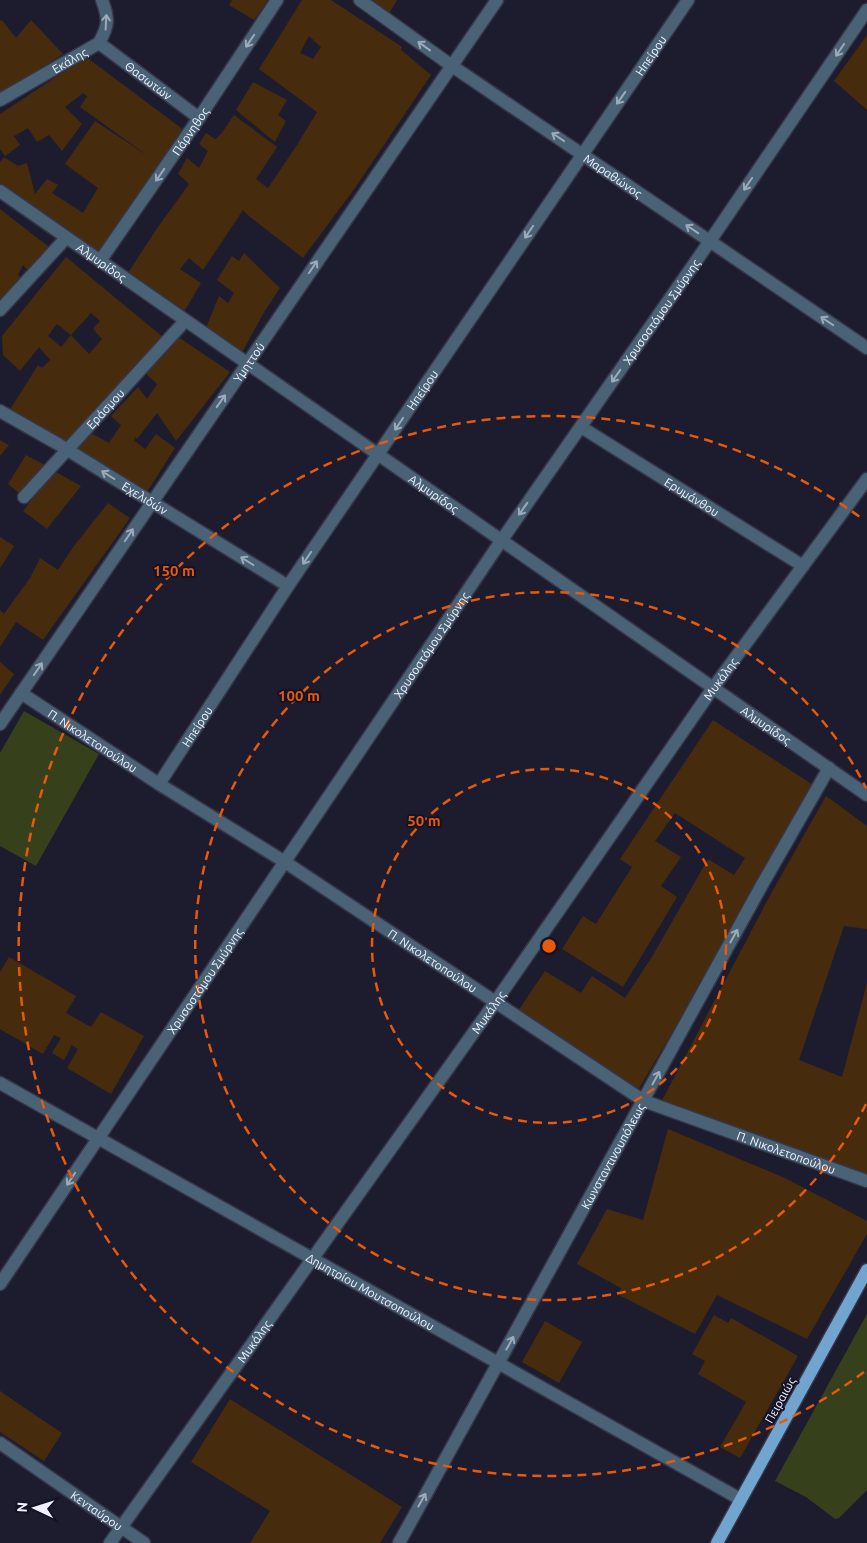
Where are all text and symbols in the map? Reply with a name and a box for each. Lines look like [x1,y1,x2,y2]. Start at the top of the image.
one-way arrow [102,14,111,30]
one-way arrow [245,33,255,47]
street label: Ηπείρου [632,33,668,78]
one-way arrow [417,41,431,51]
one-way arrow [834,43,845,57]
street label: Εκάλης [49,45,90,75]
street label: Θασωτών [123,59,175,102]
one-way arrow [616,91,626,105]
street label: Πάρνηθος [169,104,212,157]
one-way arrow [552,132,566,142]
street label: Μαραθώνος [582,151,645,201]
one-way arrow [155,168,165,182]
one-way arrow [743,177,753,191]
one-way arrow [686,224,700,234]
one-way arrow [524,225,534,239]
street label: Αλμυρίδος [74,240,130,285]
street label: Χρυσοστόμου Σμύρνης [620,256,703,366]
one-way arrow [308,261,318,275]
one-way arrow [820,316,834,326]
street label: Υμηττού [230,340,267,384]
street label: Ηπείρου [404,367,440,412]
one-way arrow [611,368,621,382]
street label: Εράσμου [84,386,126,431]
one-way arrow [216,395,226,409]
one-way arrow [394,417,404,431]
one-way arrow [102,470,116,480]
street label: Αλμυρίδος [407,472,462,516]
street label: Ερυμάνθου [662,475,722,518]
street label: Εχελιδών [120,479,170,517]
one-way arrow [518,502,528,516]
one-way arrow [124,528,134,542]
one-way arrow [302,551,312,565]
one-way arrow [240,555,254,565]
text: 150 m [153,562,195,579]
street label: Χρυσοστόμου Σμύρνης [391,589,472,700]
street label: Μυκάλης [700,655,741,702]
one-way arrow [33,663,43,677]
text: 100 m [278,687,320,704]
street label: Αλμυρίδος [739,703,794,748]
street label: Ηπείρου [179,704,214,749]
street label: Π. Νικολετοπούλου [46,706,140,774]
text: 50 m [407,812,441,829]
street label: Χρυσοστόμου Σμύρνης [164,925,246,1036]
street label: Π. Νικολετοπούλου [386,926,480,995]
one-way arrow [730,929,740,943]
centre of rings [540,937,558,955]
street label: Μυκάλης [469,988,509,1036]
one-way arrow [651,1071,661,1086]
street label: Κωνσταντινουπόλεως [578,1100,648,1211]
street label: Π. Νικολετοπούλου [735,1128,837,1176]
one-way arrow [66,1171,76,1185]
street label: Δημητρίου Μουτσοπούλου [304,1250,437,1332]
street label: Μυκάλης [234,1317,274,1365]
one-way arrow [505,1336,515,1351]
street label: Πειραιώς [762,1374,799,1426]
north arrow [10,1483,60,1533]
street label: Κενταύρου [69,1488,125,1533]
one-way arrow [418,1494,428,1508]
text: N [14,1501,30,1513]

